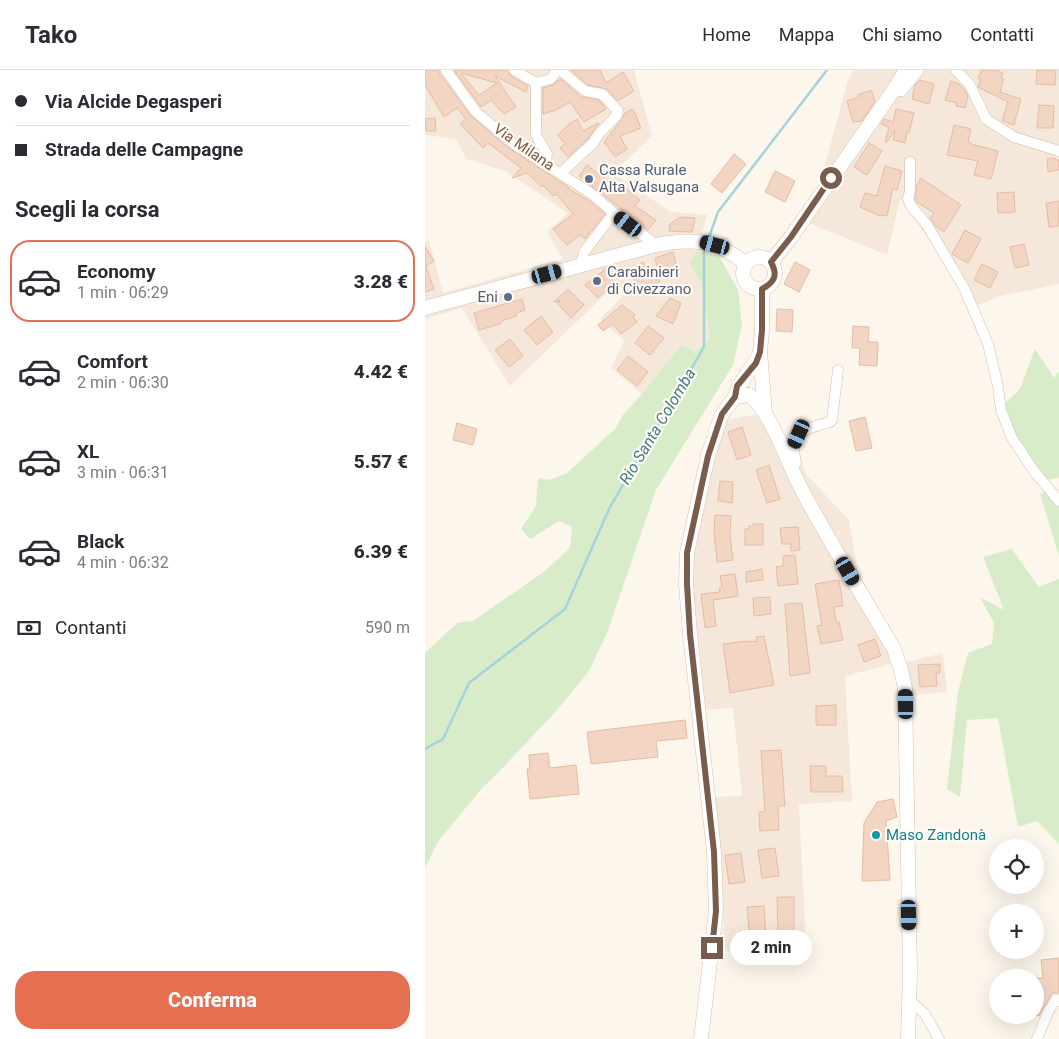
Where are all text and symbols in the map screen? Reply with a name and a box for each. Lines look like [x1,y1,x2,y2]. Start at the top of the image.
text: Tako [25,21,77,49]
text: Home [702,24,751,45]
text: Mappa [779,24,834,45]
text: Chi siamo [862,24,942,45]
text: Contatti [970,24,1034,45]
text: Via Alcide Degasperi [45,90,222,113]
street label: Via Milana [490,120,558,174]
text: Strada delle Campagne [45,138,243,161]
place label: Cassa Rurale Alta Valsugana [599,161,699,196]
route start [820,167,842,189]
marker: Cassa Rurale Alta Valsugana [583,173,595,185]
text: Scegli la corsa [15,197,160,222]
car [611,209,644,239]
car [698,234,731,256]
icon: car [17,259,62,304]
text: Economy [77,260,156,283]
car [530,263,563,285]
place label: Carabinieri di Civezzano [607,263,691,298]
text: 3.28 € [354,270,408,293]
marker: Carabinieri di Civezzano [591,275,603,287]
text: 1 min · 06:29 [77,283,169,302]
place label: Eni [478,288,498,306]
marker: Eni [502,291,514,303]
icon: car [17,349,62,394]
text: Comfort [77,350,148,373]
text: 4.42 € [354,360,408,383]
water label: Rio Santa Colomba [615,365,700,488]
text: 2 min · 06:30 [77,373,169,392]
car [786,417,811,451]
icon: car [17,439,62,484]
text: XL [77,440,99,463]
text: 5.57 € [354,450,408,473]
text: 3 min · 06:31 [77,463,169,482]
icon: car [17,529,62,574]
text: Black [77,530,124,553]
text: 6.39 € [354,540,408,563]
text: 4 min · 06:32 [77,553,169,572]
car [834,554,861,588]
icon: cash [15,614,43,642]
text: Contanti [55,616,127,639]
text: 590 m [365,618,410,637]
car [898,689,913,719]
place label: Maso Zandonà [886,826,986,844]
marker: Maso Zandonà [870,829,882,841]
map controls [989,839,1044,1024]
button: locate [989,839,1044,894]
car [901,900,916,930]
button: + [989,904,1044,959]
callout: 2 min [729,930,812,966]
route end [701,937,723,959]
text: 2 min [751,938,791,957]
button: − [989,969,1044,1024]
button: Conferma [15,971,410,1029]

